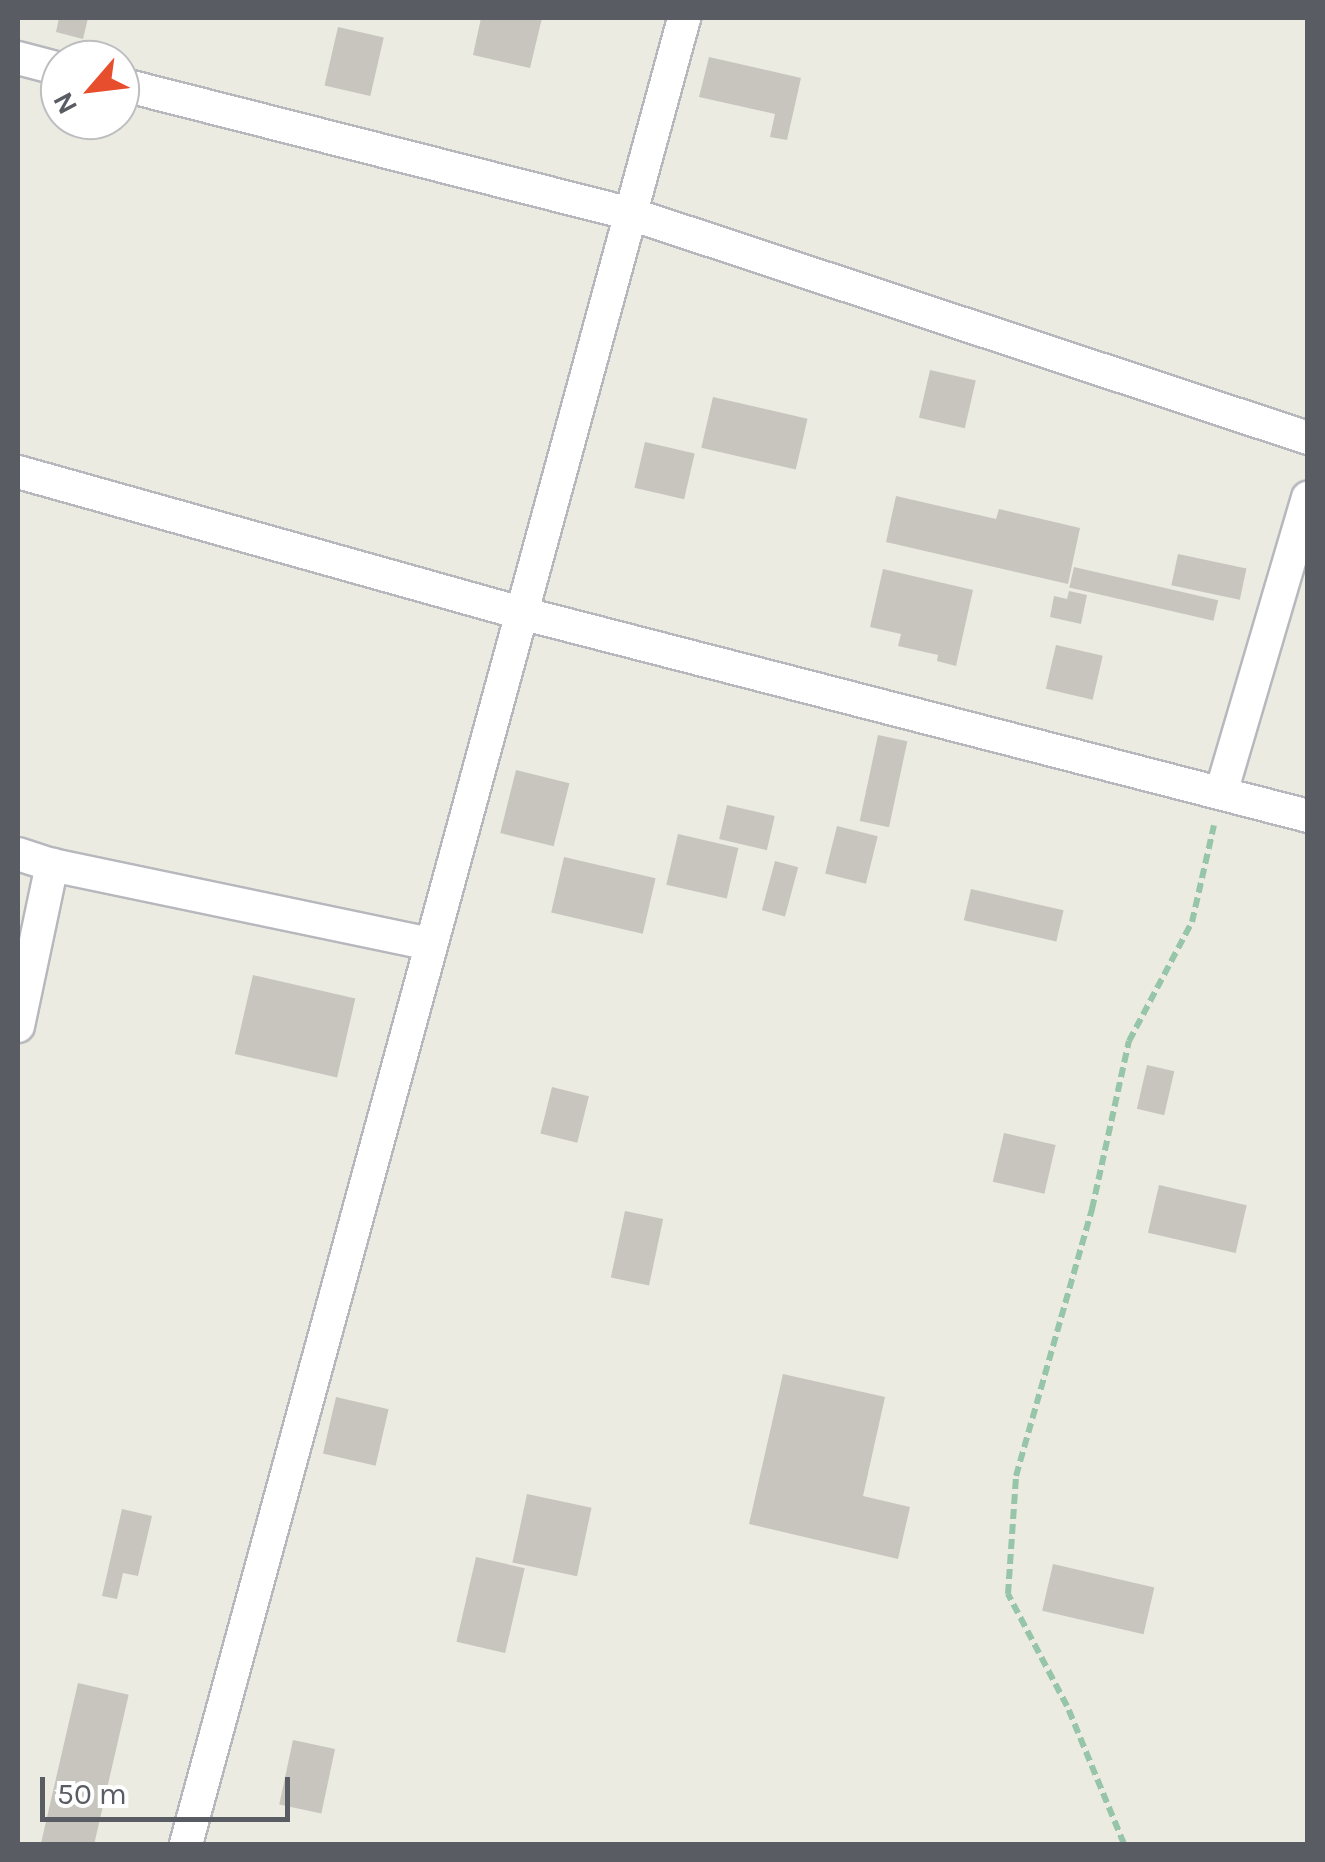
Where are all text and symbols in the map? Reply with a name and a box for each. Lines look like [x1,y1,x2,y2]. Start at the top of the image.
north arrow [40,40,140,140]
text: N [46,87,84,120]
scale bar [45,1757,295,1819]
text: 50 m [57,1776,127,1812]

